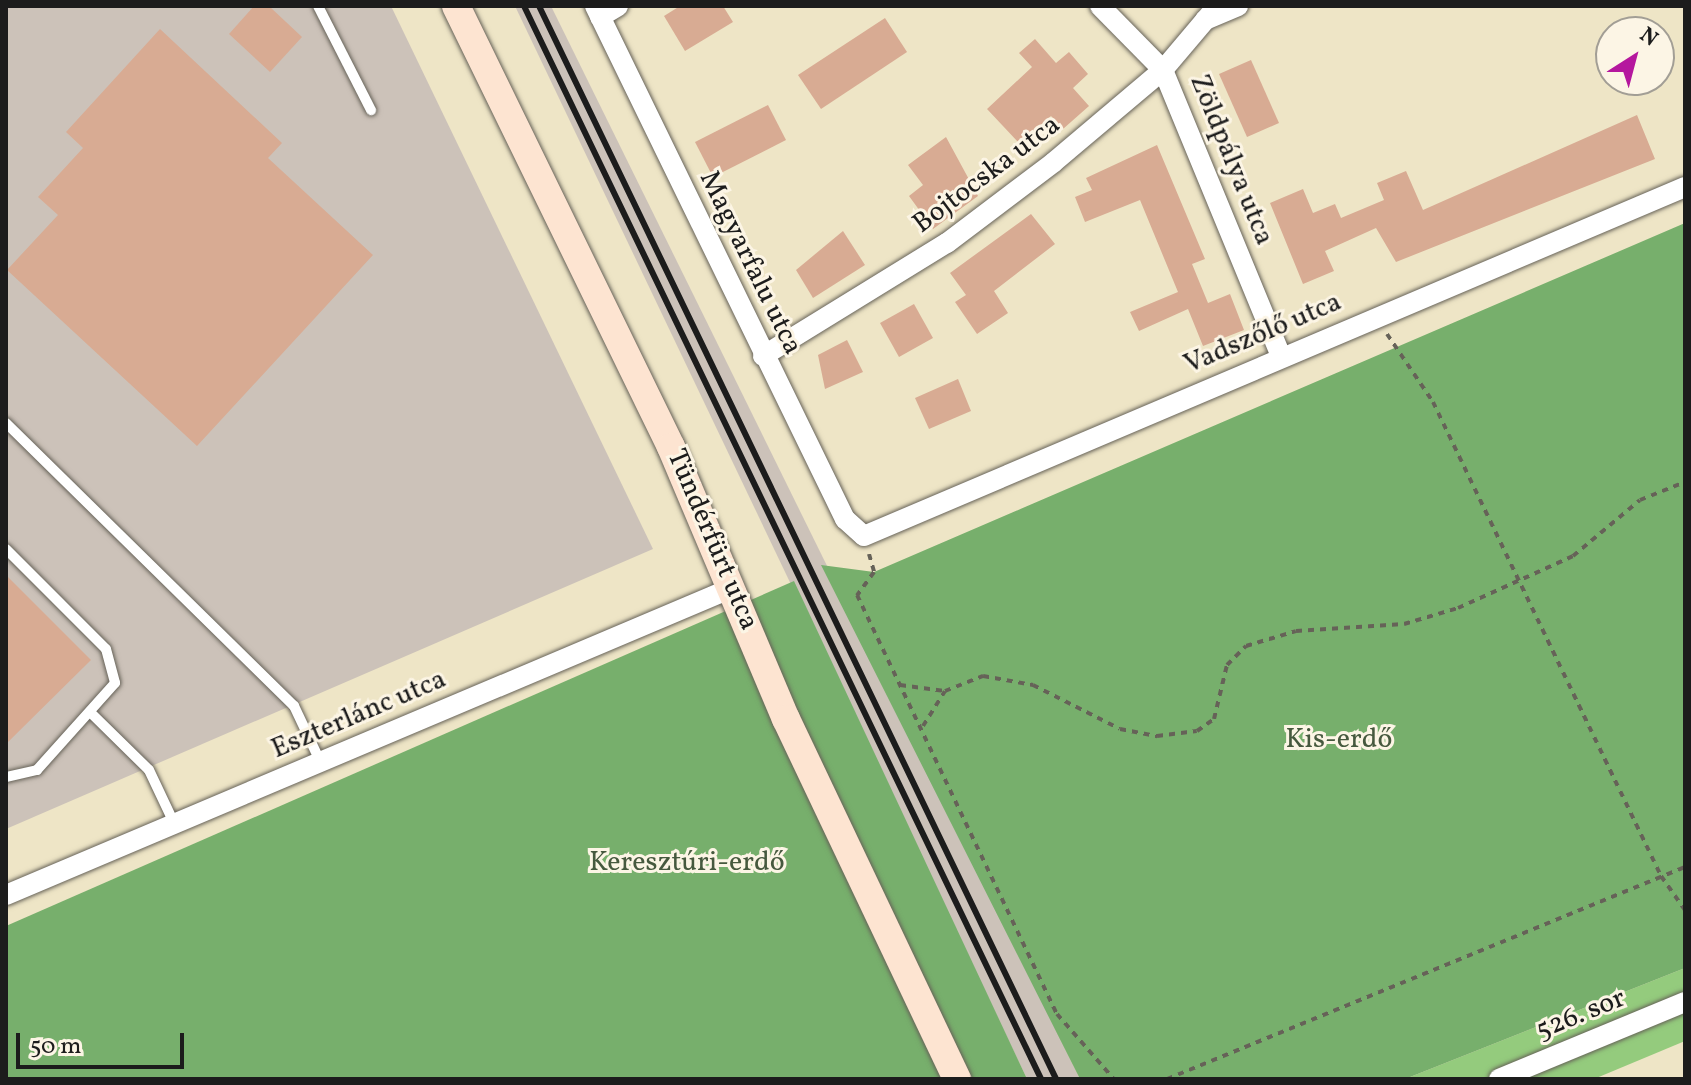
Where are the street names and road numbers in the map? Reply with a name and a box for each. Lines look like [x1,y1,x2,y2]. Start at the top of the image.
street label: Zöldpálya utca [1181,70,1281,250]
street label: Bojtocska utca [907,109,1067,241]
street label: Magyarfalu utca [691,166,809,360]
street label: Vadszőlő utca [1179,286,1347,382]
street label: Tündérfürt utca [659,444,765,636]
street label: Eszterlánc utca [267,663,451,767]
street label: 526. sor [1531,982,1631,1048]

